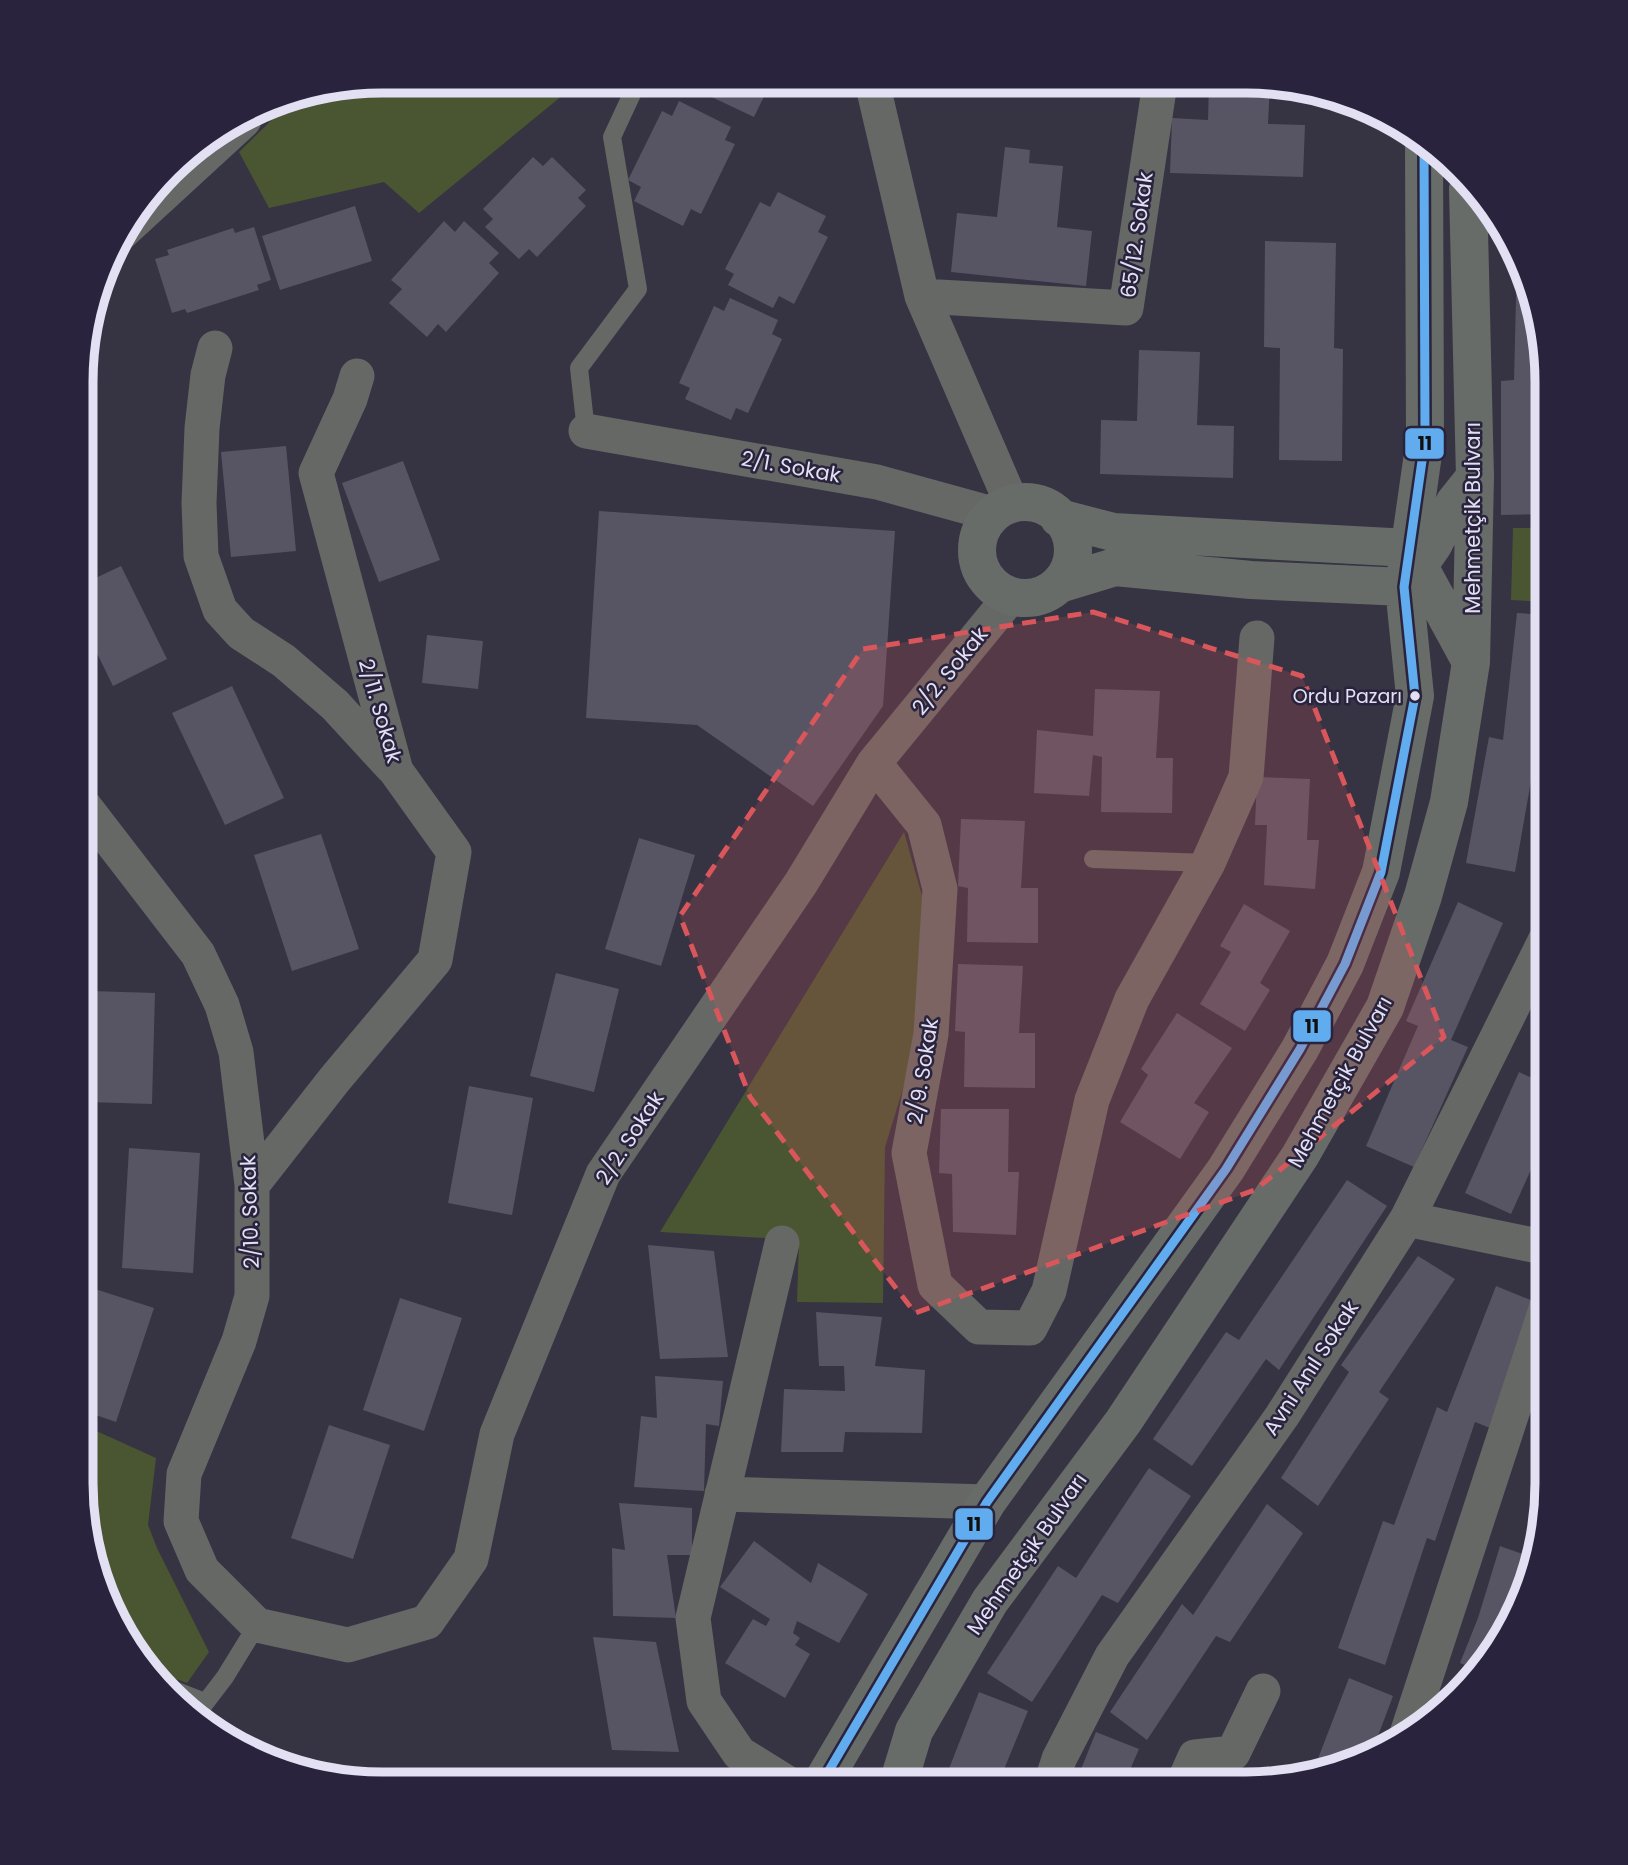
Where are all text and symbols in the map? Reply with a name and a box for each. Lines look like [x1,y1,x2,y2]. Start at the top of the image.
street label: 65/12. Sokak [1113,170,1160,300]
street label: Mehmetçik Bulvarı [1458,422,1487,614]
line badge: 11 [1404,427,1445,460]
text: 11 [1418,430,1432,457]
street label: 2/1. Sokak [739,444,843,490]
street label: 2/2. Sokak [905,620,994,721]
street label: 2/11. Sokak [352,655,409,767]
place label: Ordu Pazarı [1293,683,1402,710]
marker: Ordu Pazarı [1408,689,1422,703]
street label: Mehmetçik Bulvarı [1280,991,1399,1173]
line badge: 11 [1292,1009,1332,1043]
text: 11 [1305,1013,1319,1040]
street label: 2/9. Sokak [900,1016,945,1126]
street label: 2/2. Sokak [589,1085,671,1190]
street label: 2/10. Sokak [233,1155,266,1269]
street label: Avni Anıl Sokak [1256,1295,1365,1441]
street label: Mehmetçik Bulvarı [960,1467,1093,1641]
line badge: 11 [954,1507,994,1541]
text: 11 [967,1511,981,1538]

